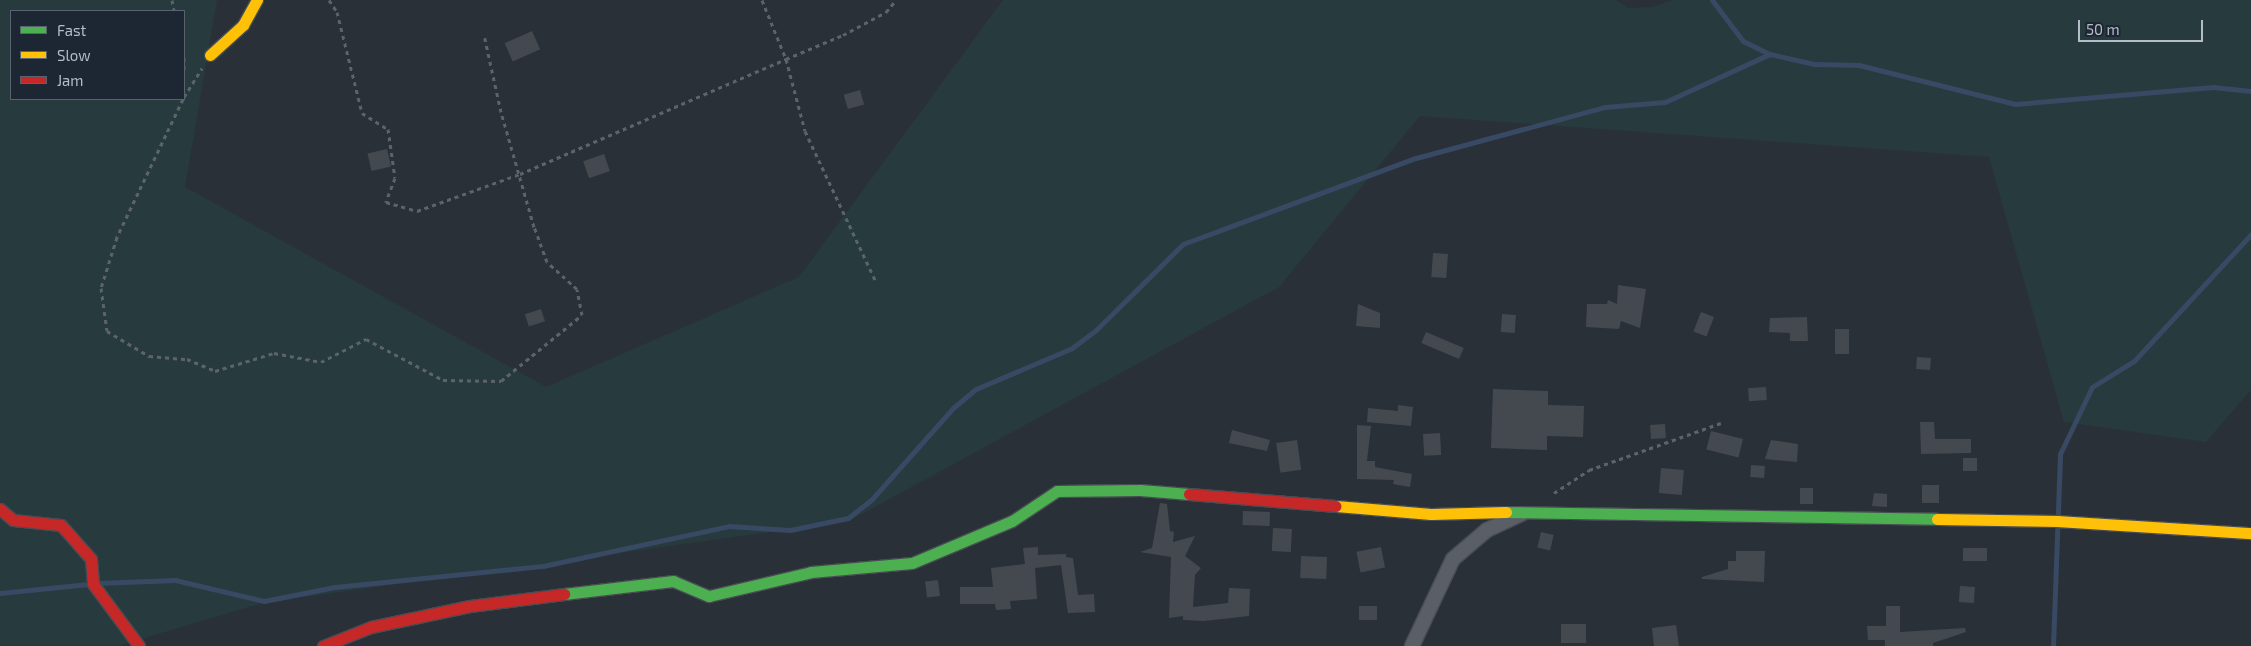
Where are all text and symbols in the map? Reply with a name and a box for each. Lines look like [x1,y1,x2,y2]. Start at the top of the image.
legend [10,10,185,100]
scale bar [2081,10,2206,42]
text: 50 m [2086,20,2120,38]
text: Fast [57,21,86,39]
text: Slow [57,46,91,64]
text: Jam [57,71,83,89]

